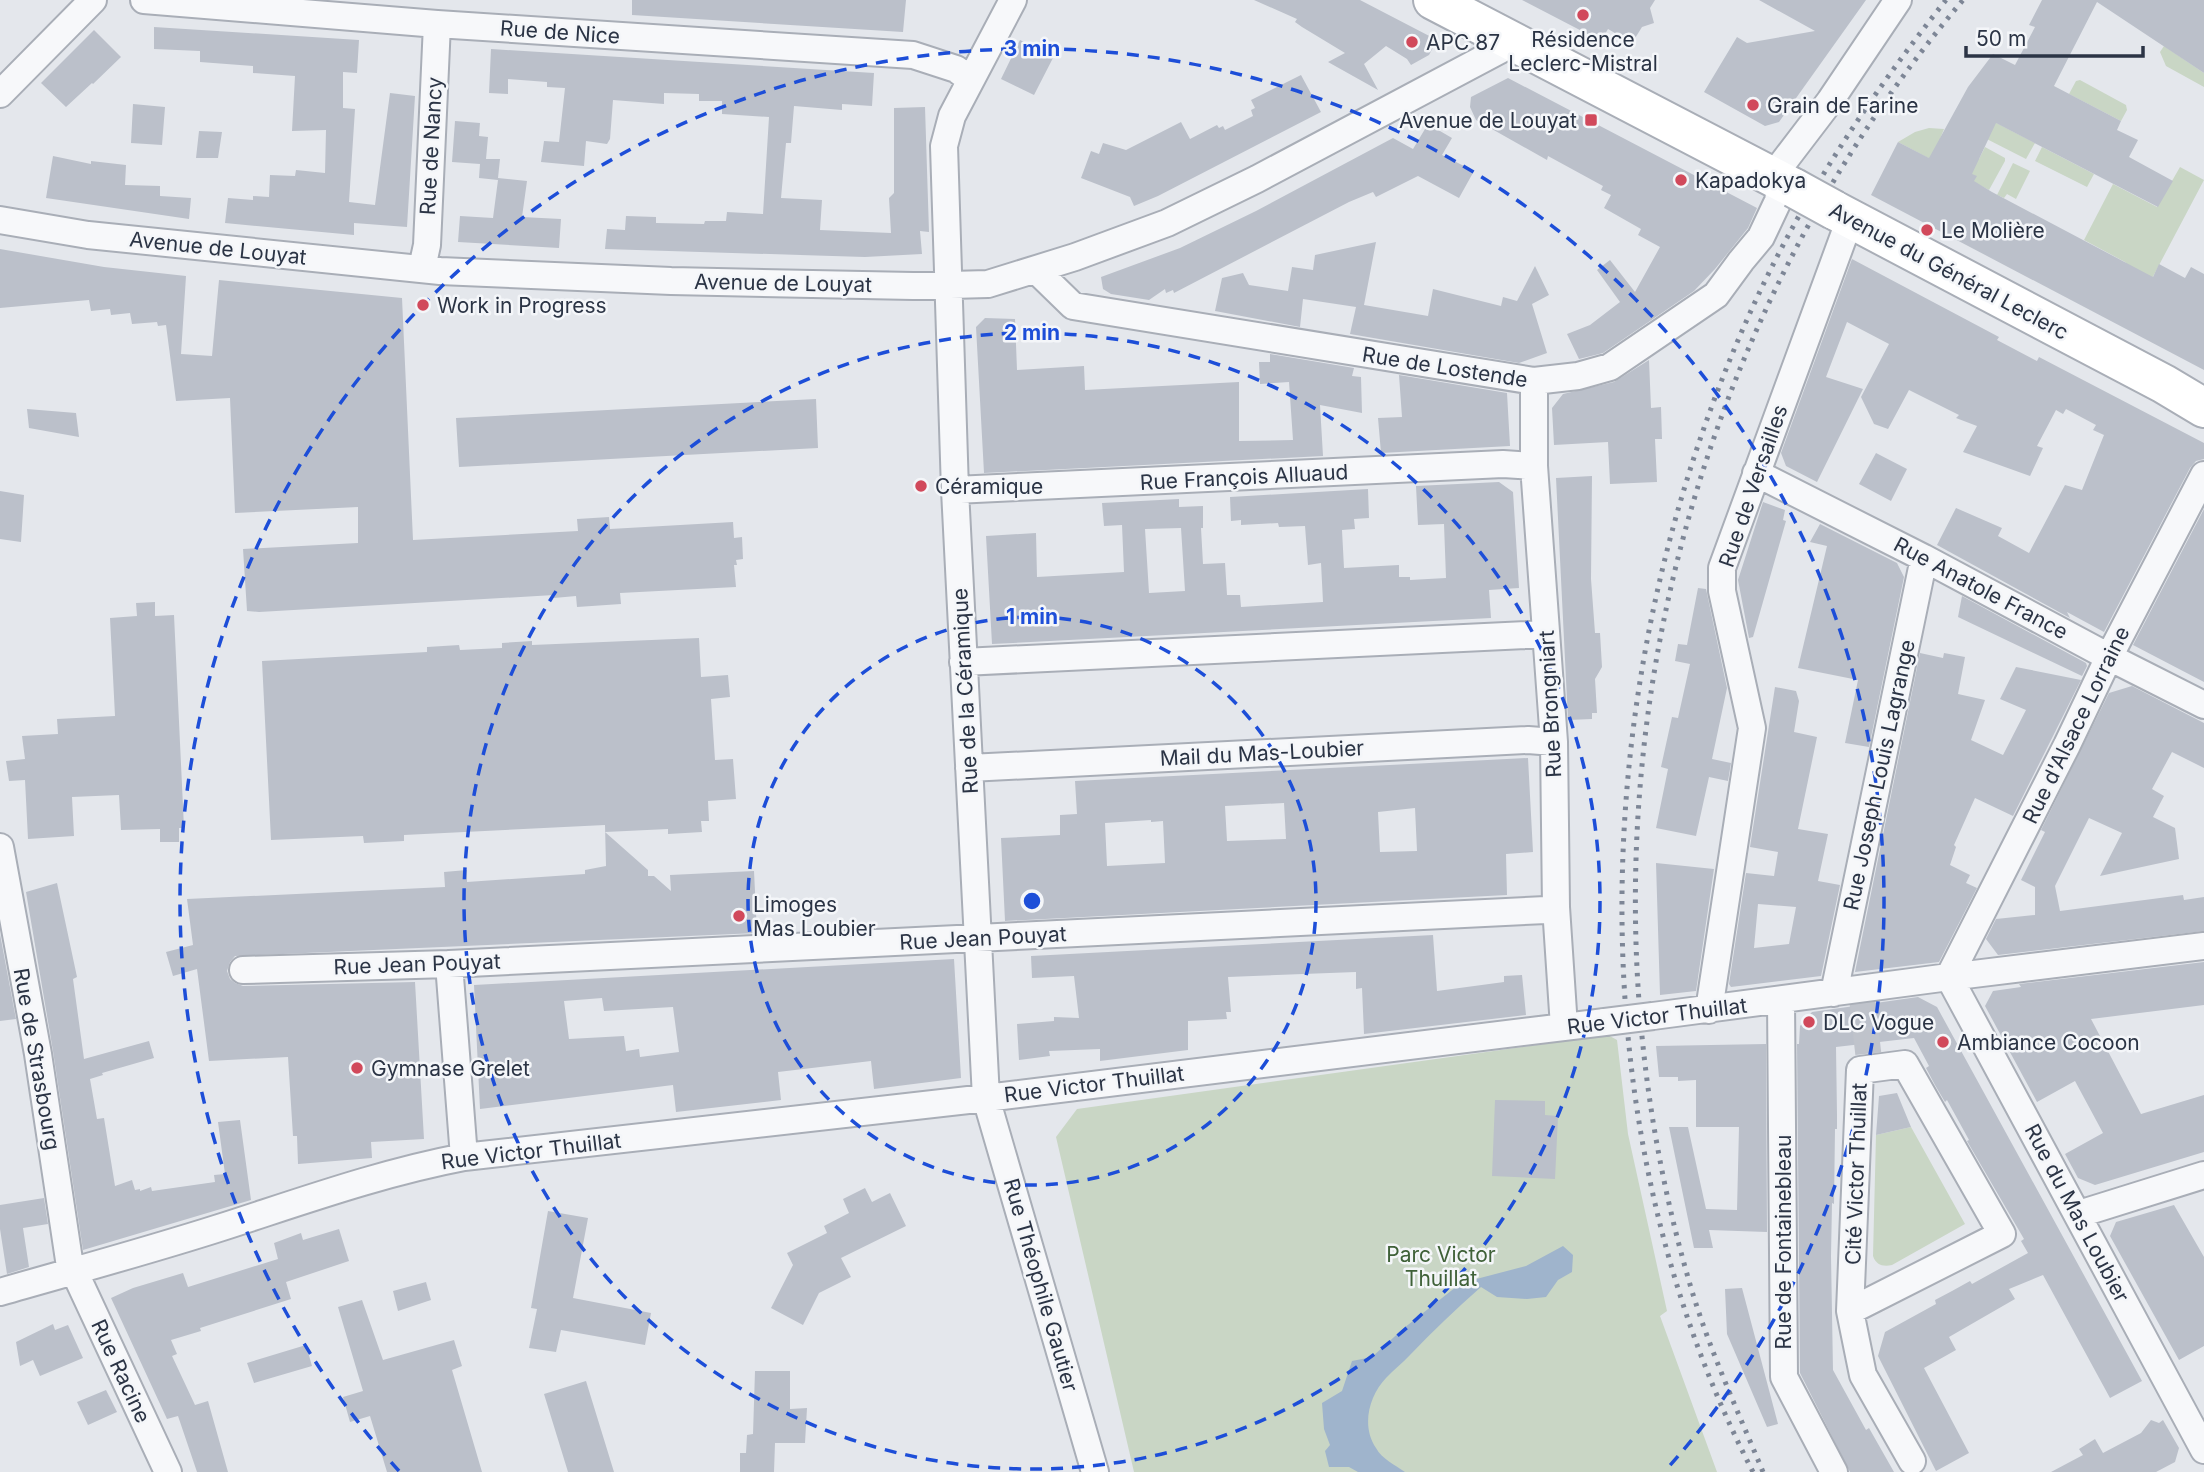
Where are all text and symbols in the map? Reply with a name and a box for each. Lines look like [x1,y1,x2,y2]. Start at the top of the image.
marker: Résidence Leclerc-Mistral [1575,7,1591,23]
scale bar [1966,14,2143,58]
street label: Rue de Nice [499,15,621,49]
text: 50 m [1976,26,2026,51]
place label: Résidence Leclerc-Mistral [1508,27,1658,76]
place label: APC 87 [1426,30,1500,55]
marker: APC 87 [1404,34,1420,50]
text: 3 min [1004,36,1060,61]
street label: Rue de Nancy [415,76,447,216]
place label: Grain de Farine [1767,93,1918,118]
marker: Grain de Farine [1745,97,1761,113]
place label: Avenue de Louyat [1399,108,1577,133]
marker: Avenue de Louyat [1583,112,1599,128]
place label: Kapadokya [1695,168,1806,193]
marker: Kapadokya [1673,172,1689,188]
street label: Avenue du Général Leclerc [1825,197,2073,345]
place label: Le Molière [1941,218,2045,243]
marker: Le Molière [1919,222,1935,238]
street label: Avenue de Louyat [128,226,308,270]
street label: Avenue de Louyat [694,269,872,297]
place label: Work in Progress [437,293,607,318]
marker: Work in Progress [415,297,431,313]
text: 2 min [1004,320,1060,345]
street label: Rue de Lostende [1361,342,1529,392]
street label: Rue de Versailles [1713,402,1793,570]
street label: Rue François Alluaud [1139,459,1349,495]
place label: Céramique [935,474,1043,499]
marker: Céramique [913,478,929,494]
street label: Rue Anatole France [1890,532,2072,644]
street label: Rue de la Céramique [947,587,983,795]
text: 1 min [1006,604,1058,629]
street label: Rue d'Alsace Lorraine [2017,622,2135,828]
street label: Rue Brongniart [1534,629,1566,778]
street label: Rue Joseph Louis Lagrange [1838,637,1920,913]
street label: Mail du Mas-Loubier [1159,735,1365,771]
centre of rings [1020,889,1044,913]
place label: Limoges Mas Loubier [753,892,876,941]
marker: Limoges Mas Loubier [731,908,747,924]
street label: Rue Jean Pouyat [899,921,1067,955]
street label: Rue Jean Pouyat [333,949,501,979]
street label: Rue de Strasbourg [9,966,65,1152]
street label: Rue Victor Thuillat [1566,993,1748,1039]
place label: DLC Vogue [1823,1010,1934,1035]
marker: DLC Vogue [1801,1014,1817,1030]
place label: Ambiance Cocoon [1957,1030,2140,1055]
marker: Ambiance Cocoon [1935,1034,1951,1050]
place label: Gymnase Grelet [371,1056,530,1081]
marker: Gymnase Grelet [349,1060,365,1076]
street label: Rue Victor Thuillat [1003,1061,1185,1107]
street label: Cité Victor Thuillat [1840,1082,1872,1265]
street label: Rue du Mas Loubier [2019,1120,2135,1306]
street label: Rue Victor Thuillat [440,1128,622,1174]
street label: Rue de Fontainebleau [1771,1135,1796,1349]
street label: Rue Théophile Gautier [999,1176,1083,1394]
park label: Parc Victor Thuillat [1386,1242,1496,1291]
street label: Rue Racine [86,1315,156,1427]

